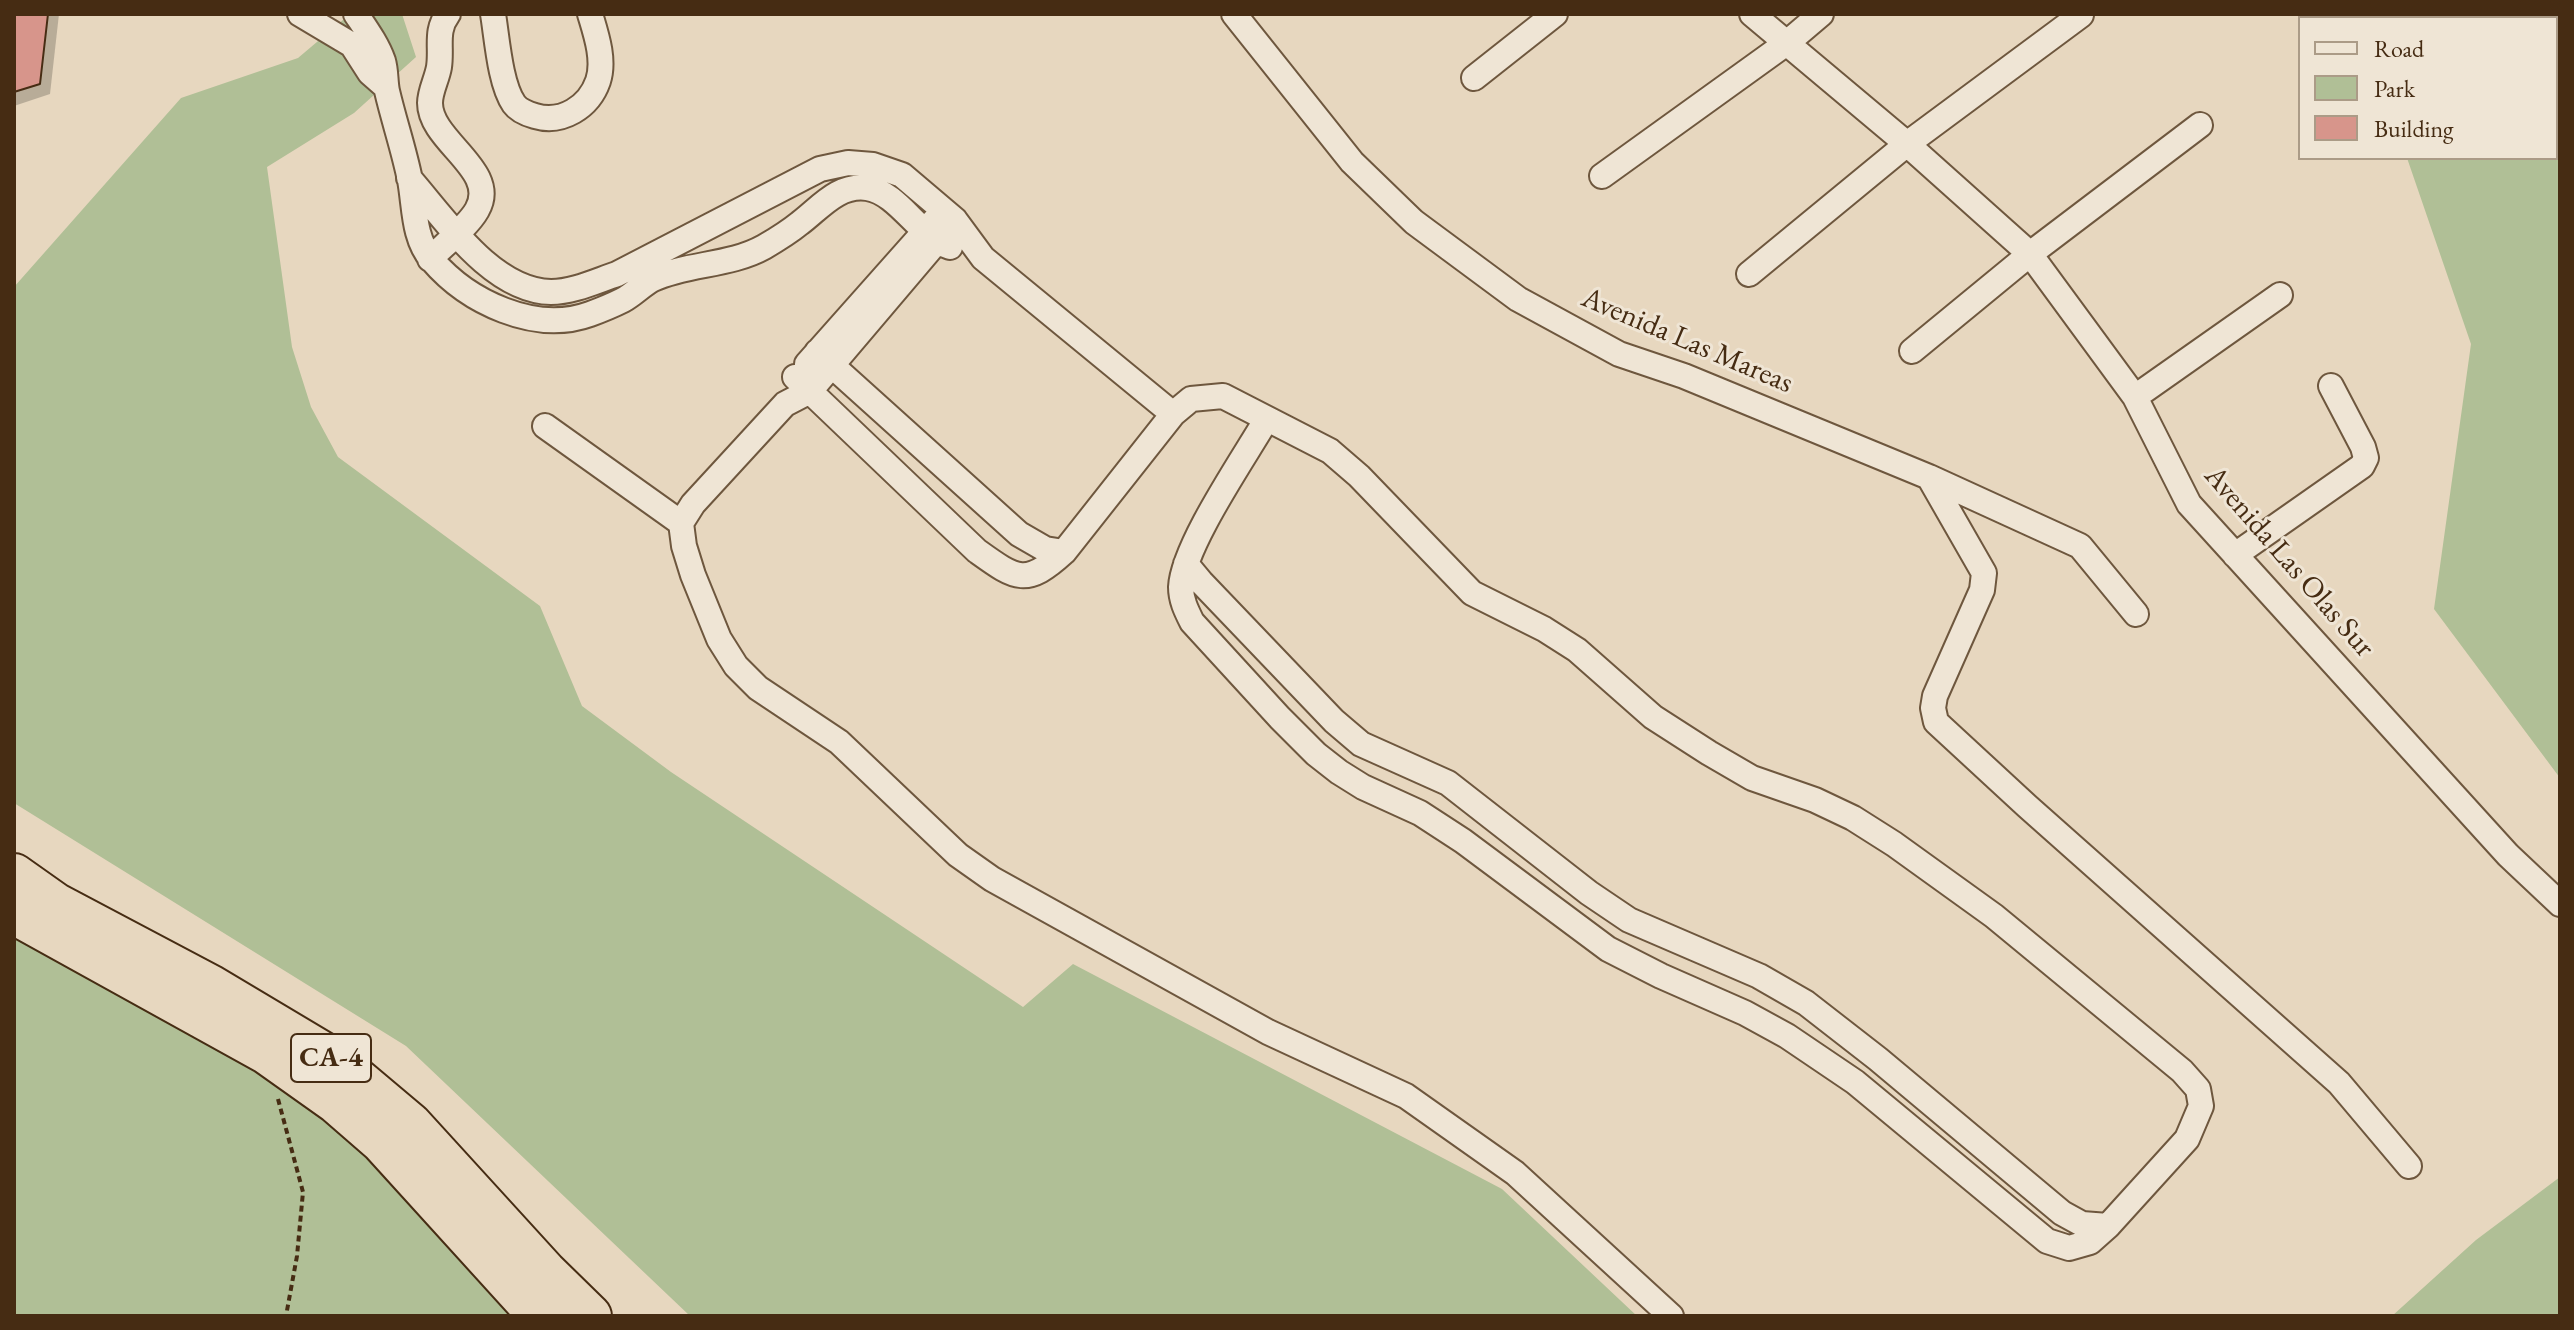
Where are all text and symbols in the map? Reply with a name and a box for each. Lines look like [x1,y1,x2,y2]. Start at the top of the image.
legend [2298,16,2558,160]
text: Road [2374,33,2424,64]
text: Park [2374,73,2415,104]
text: Building [2374,113,2454,144]
street label: Avenida Las Mareas [1576,280,1798,402]
street label: Avenida Las Olas Sur [2196,459,2382,665]
road number: CA-4 [291,1034,371,1082]

